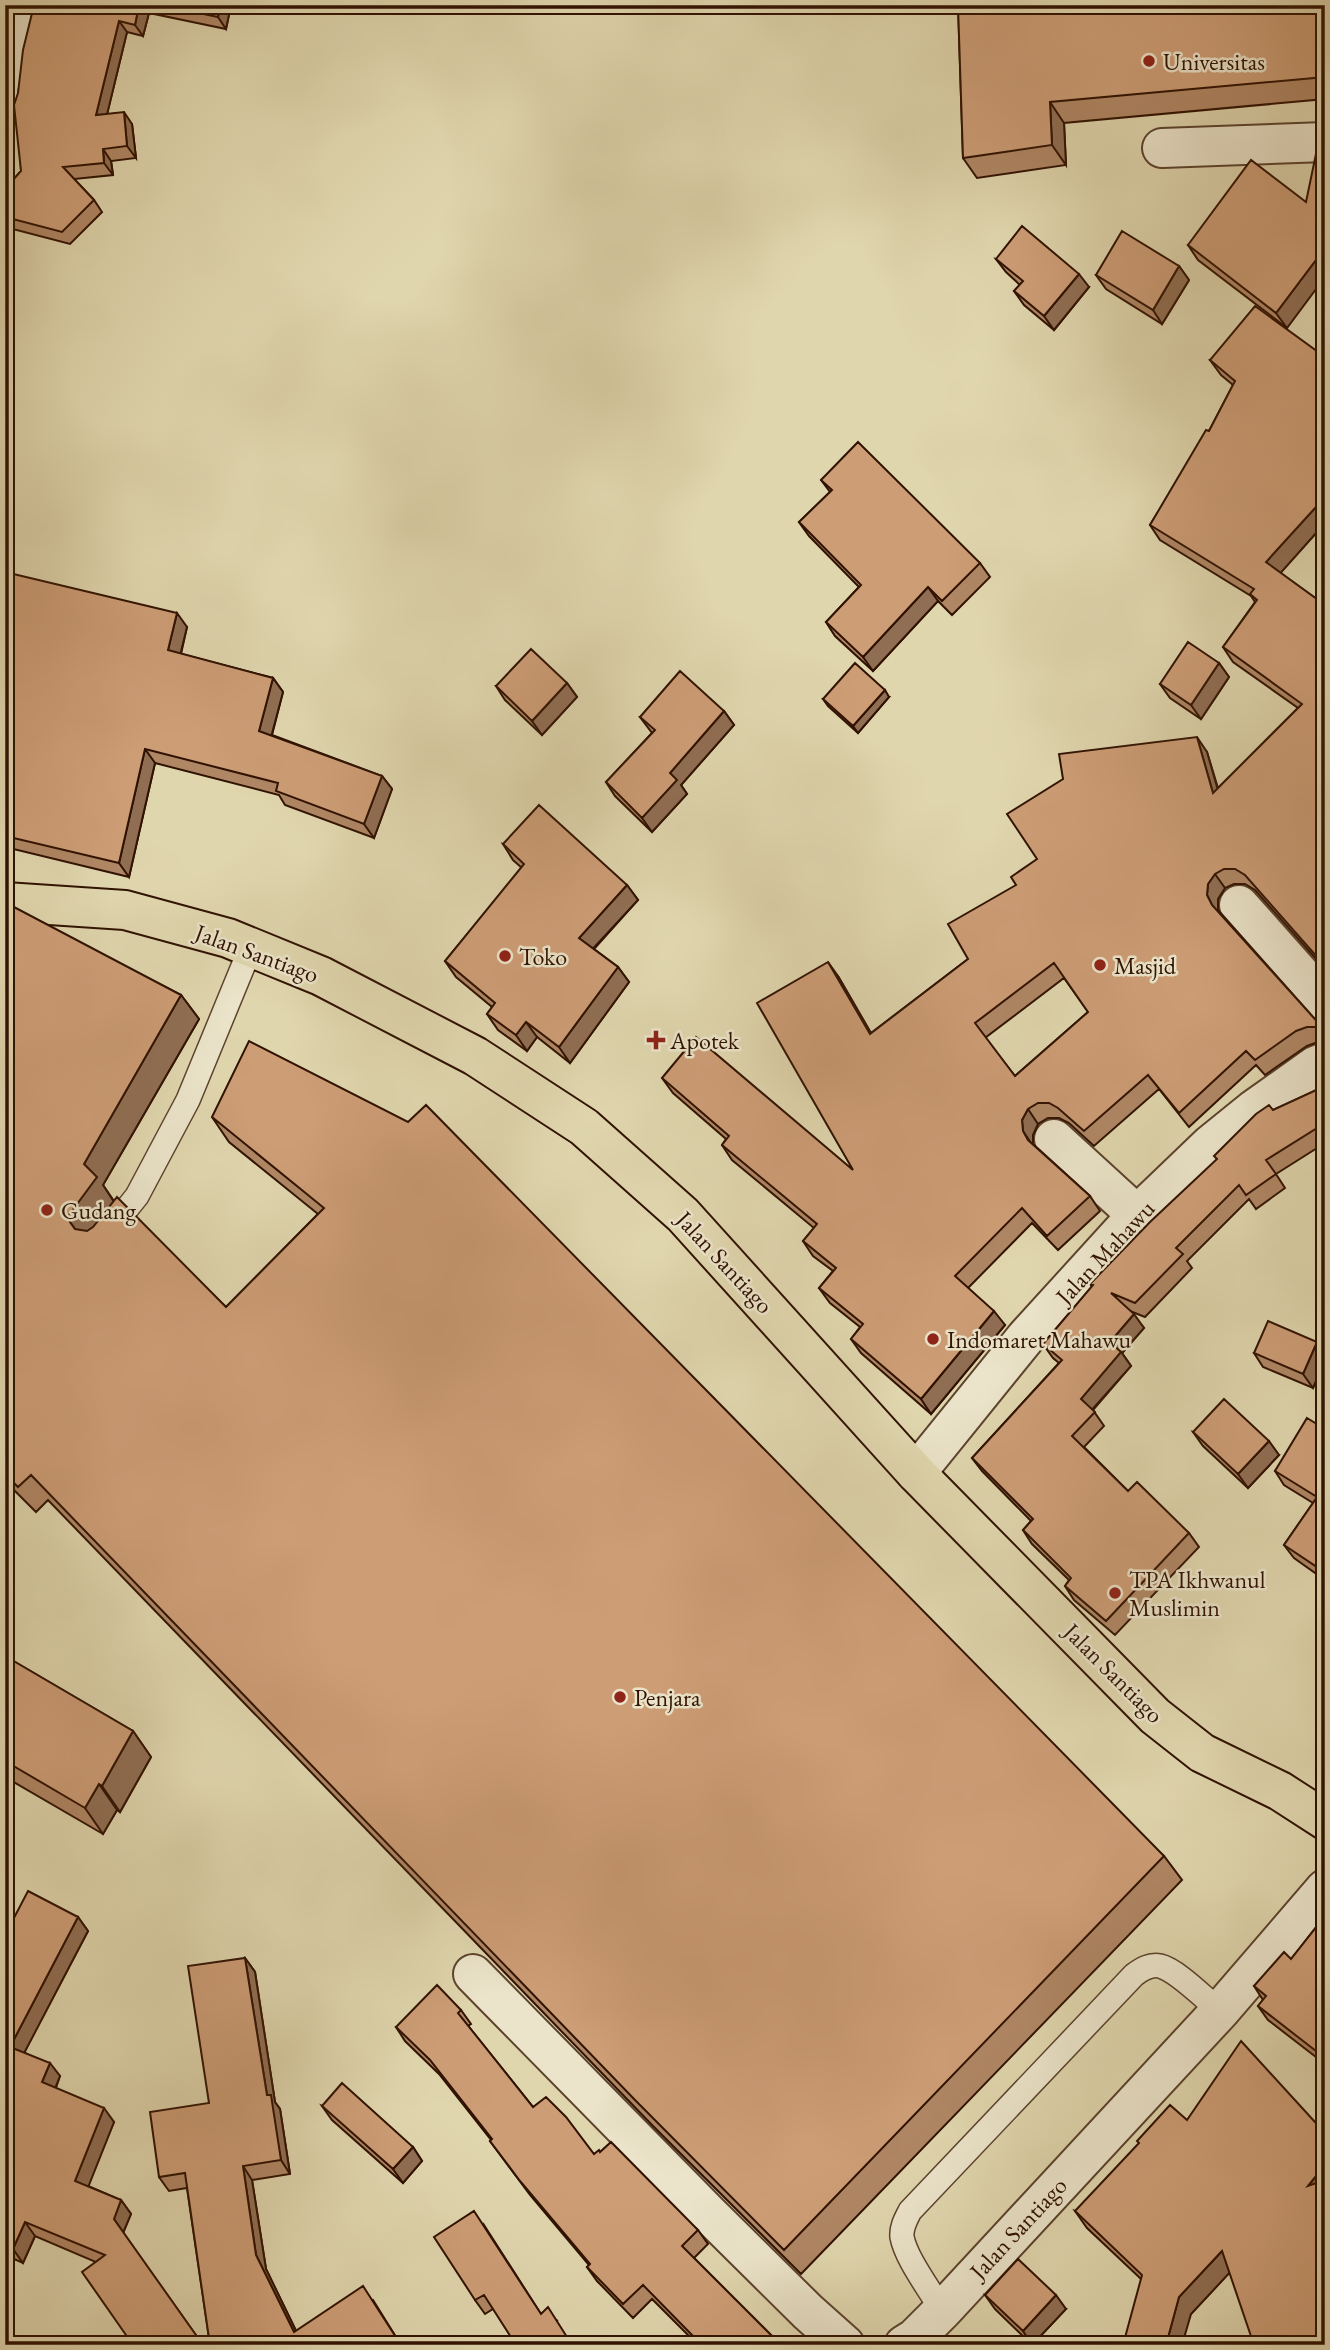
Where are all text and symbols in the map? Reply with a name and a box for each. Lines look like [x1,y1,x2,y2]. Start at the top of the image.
place label: Universitas [1163,46,1265,77]
marker: Universitas [1141,53,1157,69]
street label: Jalan Santiago [189,916,323,990]
place label: Toko [519,941,567,972]
marker: Toko [497,948,513,964]
place label: Masjid [1114,950,1177,981]
marker: Masjid [1092,957,1108,973]
place label: Apotek [669,1025,740,1056]
marker: Apotek [648,1032,664,1048]
street label: Jalan Mahawu [1047,1193,1162,1312]
place label: Gudang [61,1195,137,1226]
marker: Gudang [39,1202,55,1218]
street label: Jalan Santiago [668,1203,780,1320]
place label: Indomaret Mahawu [947,1324,1131,1355]
marker: Indomaret Mahawu [925,1331,941,1347]
place label: TPA Ikhwanul Muslimin [1129,1564,1266,1623]
marker: TPA Ikhwanul Muslimin [1107,1585,1123,1601]
street label: Jalan Santiago [1056,1615,1171,1730]
place label: Penjara [634,1682,701,1713]
marker: Penjara [612,1689,628,1705]
street label: Jalan Santiago [961,2170,1073,2287]

